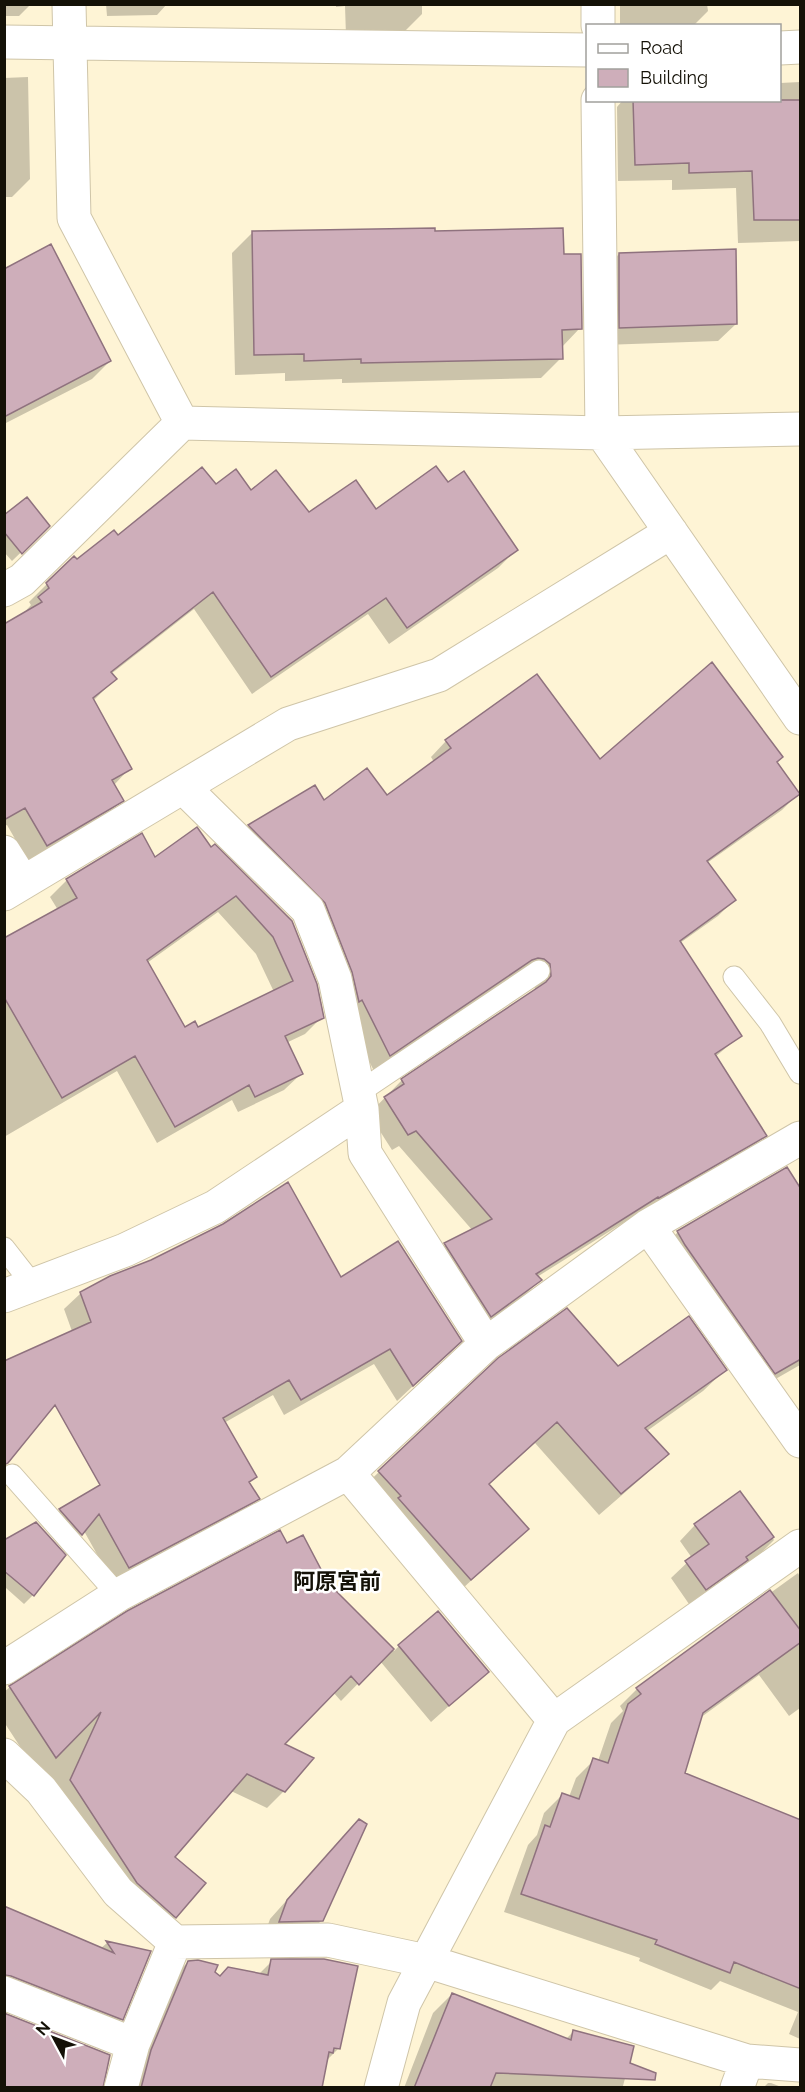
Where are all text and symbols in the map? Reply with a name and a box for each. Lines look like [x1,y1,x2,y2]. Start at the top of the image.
legend [586,24,781,102]
text: Road [640,37,683,58]
text: Building [640,67,708,88]
district label: 阿原宮前 [293,1568,381,1594]
north arrow [24,2008,84,2068]
text: N [32,2018,54,2039]

